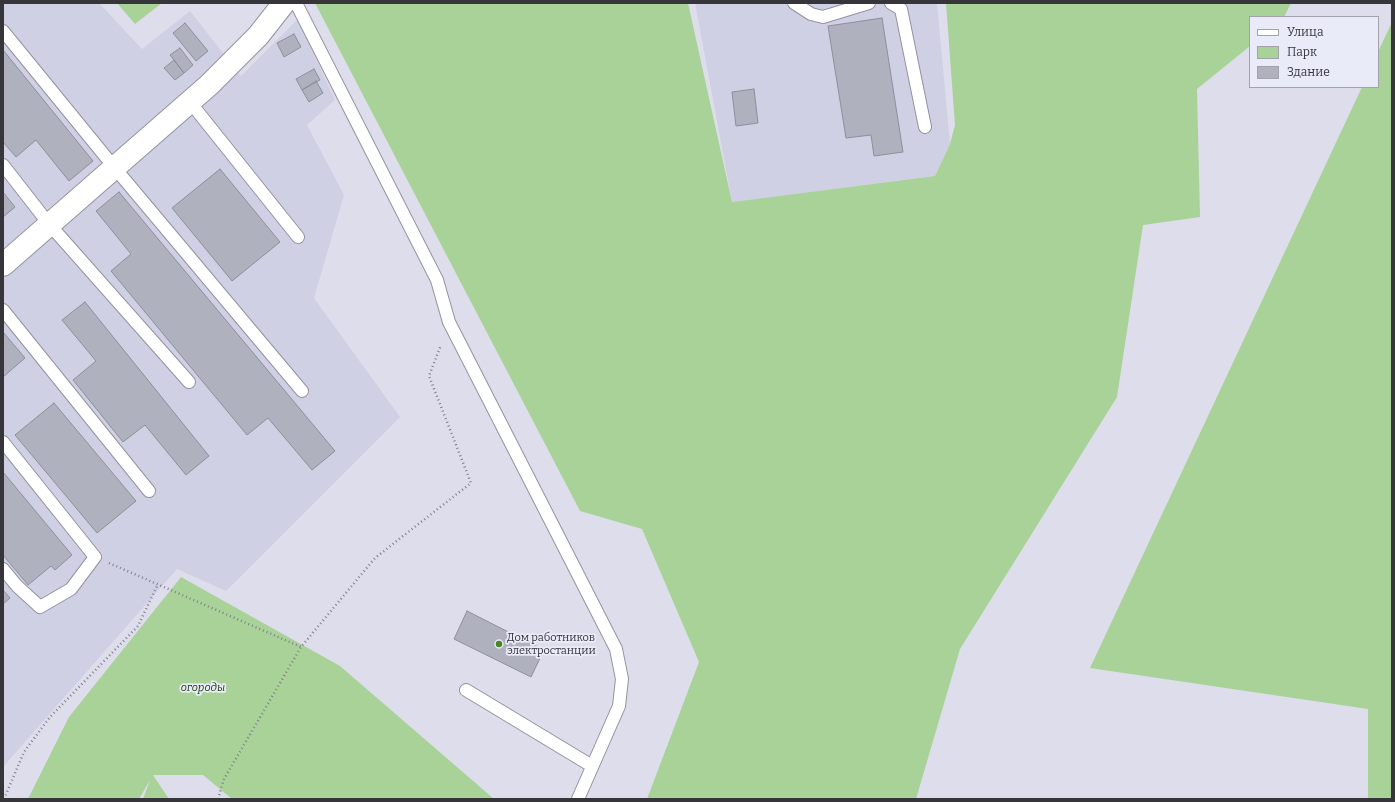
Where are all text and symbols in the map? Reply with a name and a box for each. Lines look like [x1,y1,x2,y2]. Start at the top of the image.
legend [1249,16,1379,88]
text: Улица [1287,25,1323,39]
text: Парк [1287,45,1317,59]
text: Здание [1287,65,1330,79]
place label: Дом работников электростанции [507,631,596,657]
marker: Дом работников электростанции [494,639,504,649]
park label: огороды [181,681,225,695]

